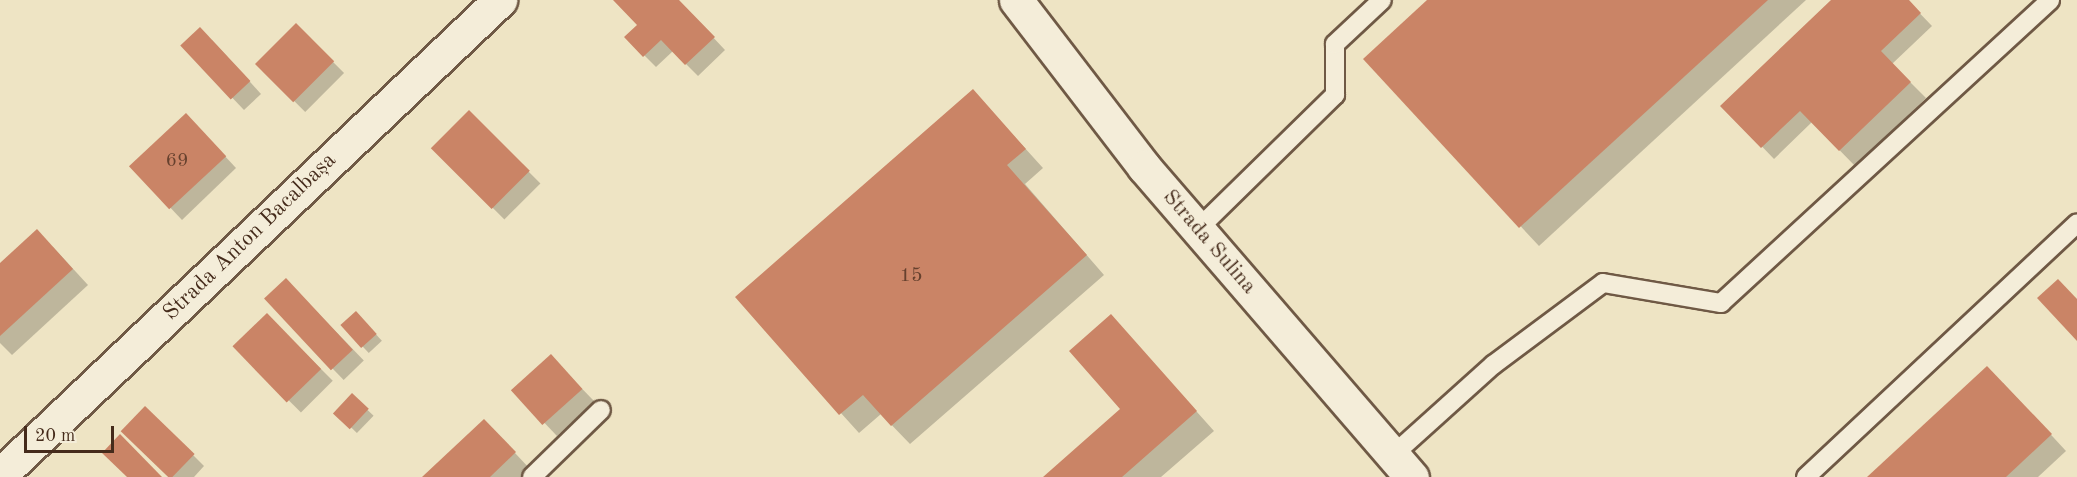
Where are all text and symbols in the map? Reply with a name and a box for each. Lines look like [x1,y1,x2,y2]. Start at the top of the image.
street label: Strada Anton Bacalbașa [158,148,342,326]
house number: 69 [165,149,189,173]
street label: Strada Sulina [1156,184,1262,300]
house number: 15 [899,264,923,288]
scale bar [27,414,117,452]
text: 20 m [35,427,75,445]

